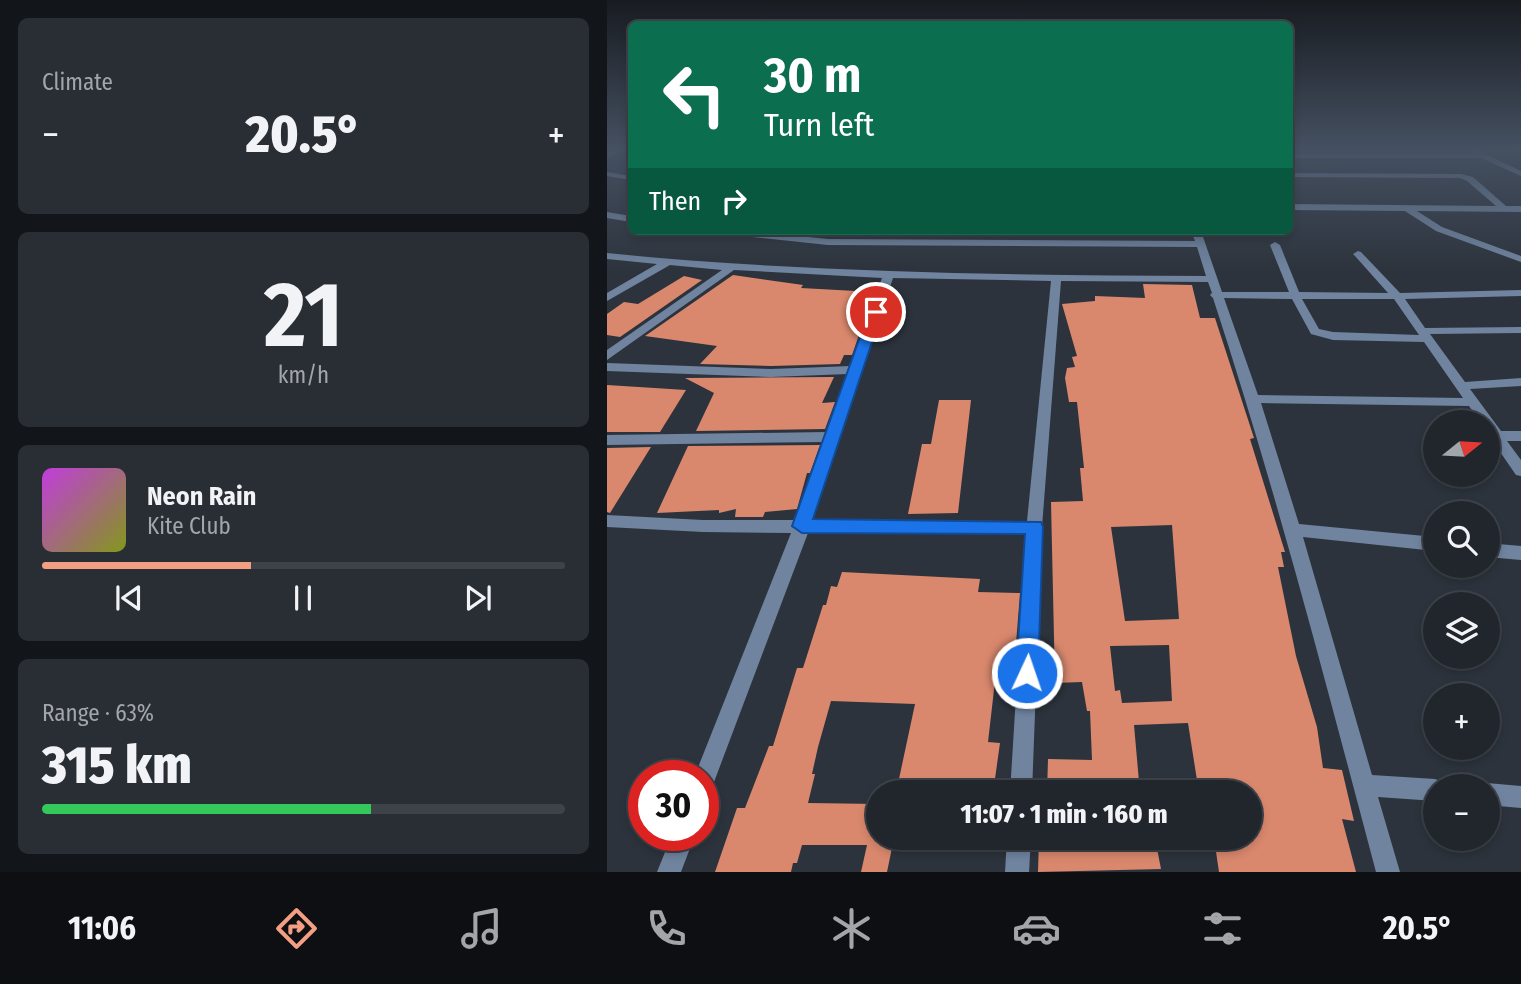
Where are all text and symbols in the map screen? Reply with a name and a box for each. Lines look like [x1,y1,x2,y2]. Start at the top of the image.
text: 30 m [764,46,862,105]
icon: left [649,49,740,140]
text: Climate [42,68,113,96]
text: 20.5° [246,103,361,166]
text: Turn left [764,106,874,144]
text: − [42,112,59,158]
text: + [548,112,565,158]
icon: right [715,182,753,220]
text: Then [649,186,701,217]
text: 21 [264,261,343,370]
pin [846,282,906,342]
icon: arrive [857,293,895,331]
text: km/h [278,361,329,389]
north arrow [1423,410,1499,486]
map controls [1423,410,1500,851]
text: Neon Rain [147,481,256,512]
button: search [1423,501,1500,578]
text: Kite Club [147,512,231,540]
icon: previous [110,579,148,617]
icon: pause [284,579,322,617]
icon: next [459,579,497,617]
button: layers [1423,592,1500,669]
position arrow [990,636,1064,710]
button: + [1423,683,1500,760]
text: Range · 63% [42,699,154,727]
text: 315 km [42,734,192,797]
speed limit sign: 30 [628,760,719,851]
button: − [1423,774,1500,851]
text: 11:07 · 1 min · 160 m [960,799,1168,830]
icon: directions [272,904,321,953]
icon: music [457,904,506,953]
icon: phone [642,904,691,953]
icon: climate [827,904,876,953]
icon: car [1012,904,1061,953]
icon: filters [1198,904,1247,953]
text: 11:06 [68,909,136,947]
text: 20.5° [1383,909,1453,947]

